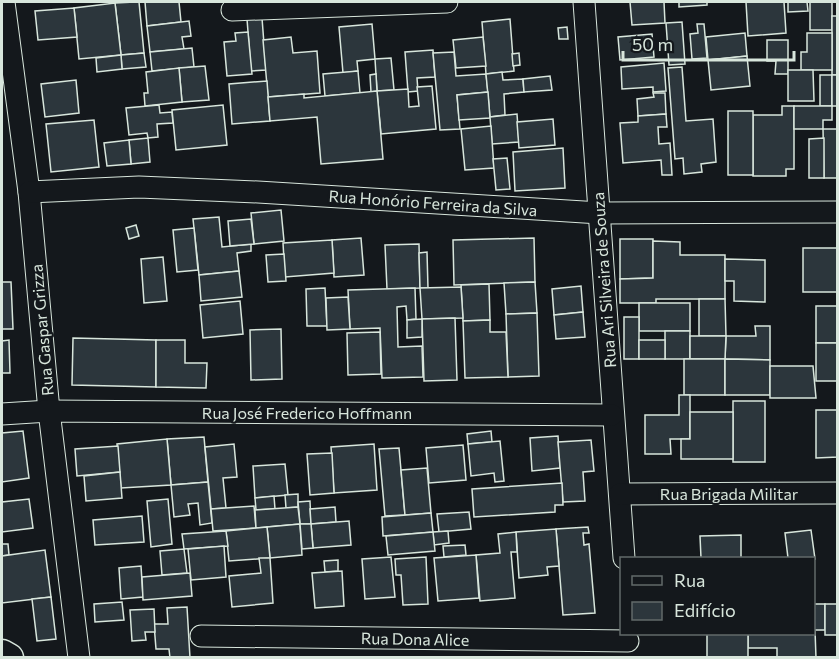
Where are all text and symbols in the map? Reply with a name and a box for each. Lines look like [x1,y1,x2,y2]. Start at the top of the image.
scale bar [623,24,794,62]
text: 50 m [632,33,673,55]
street label: Rua Honório Ferreira da Silva [328,186,538,219]
street label: Rua Ari Silveira de Souza [588,191,619,369]
street label: Rua Gaspar Grizza [26,263,57,397]
street label: Rua José Frederico Hoffmann [202,403,412,422]
street label: Rua Brigada Militar [660,484,799,503]
legend [620,557,815,635]
text: Rua [674,569,705,591]
text: Edifício [674,599,736,621]
street label: Rua Dona Alice [361,628,469,649]

